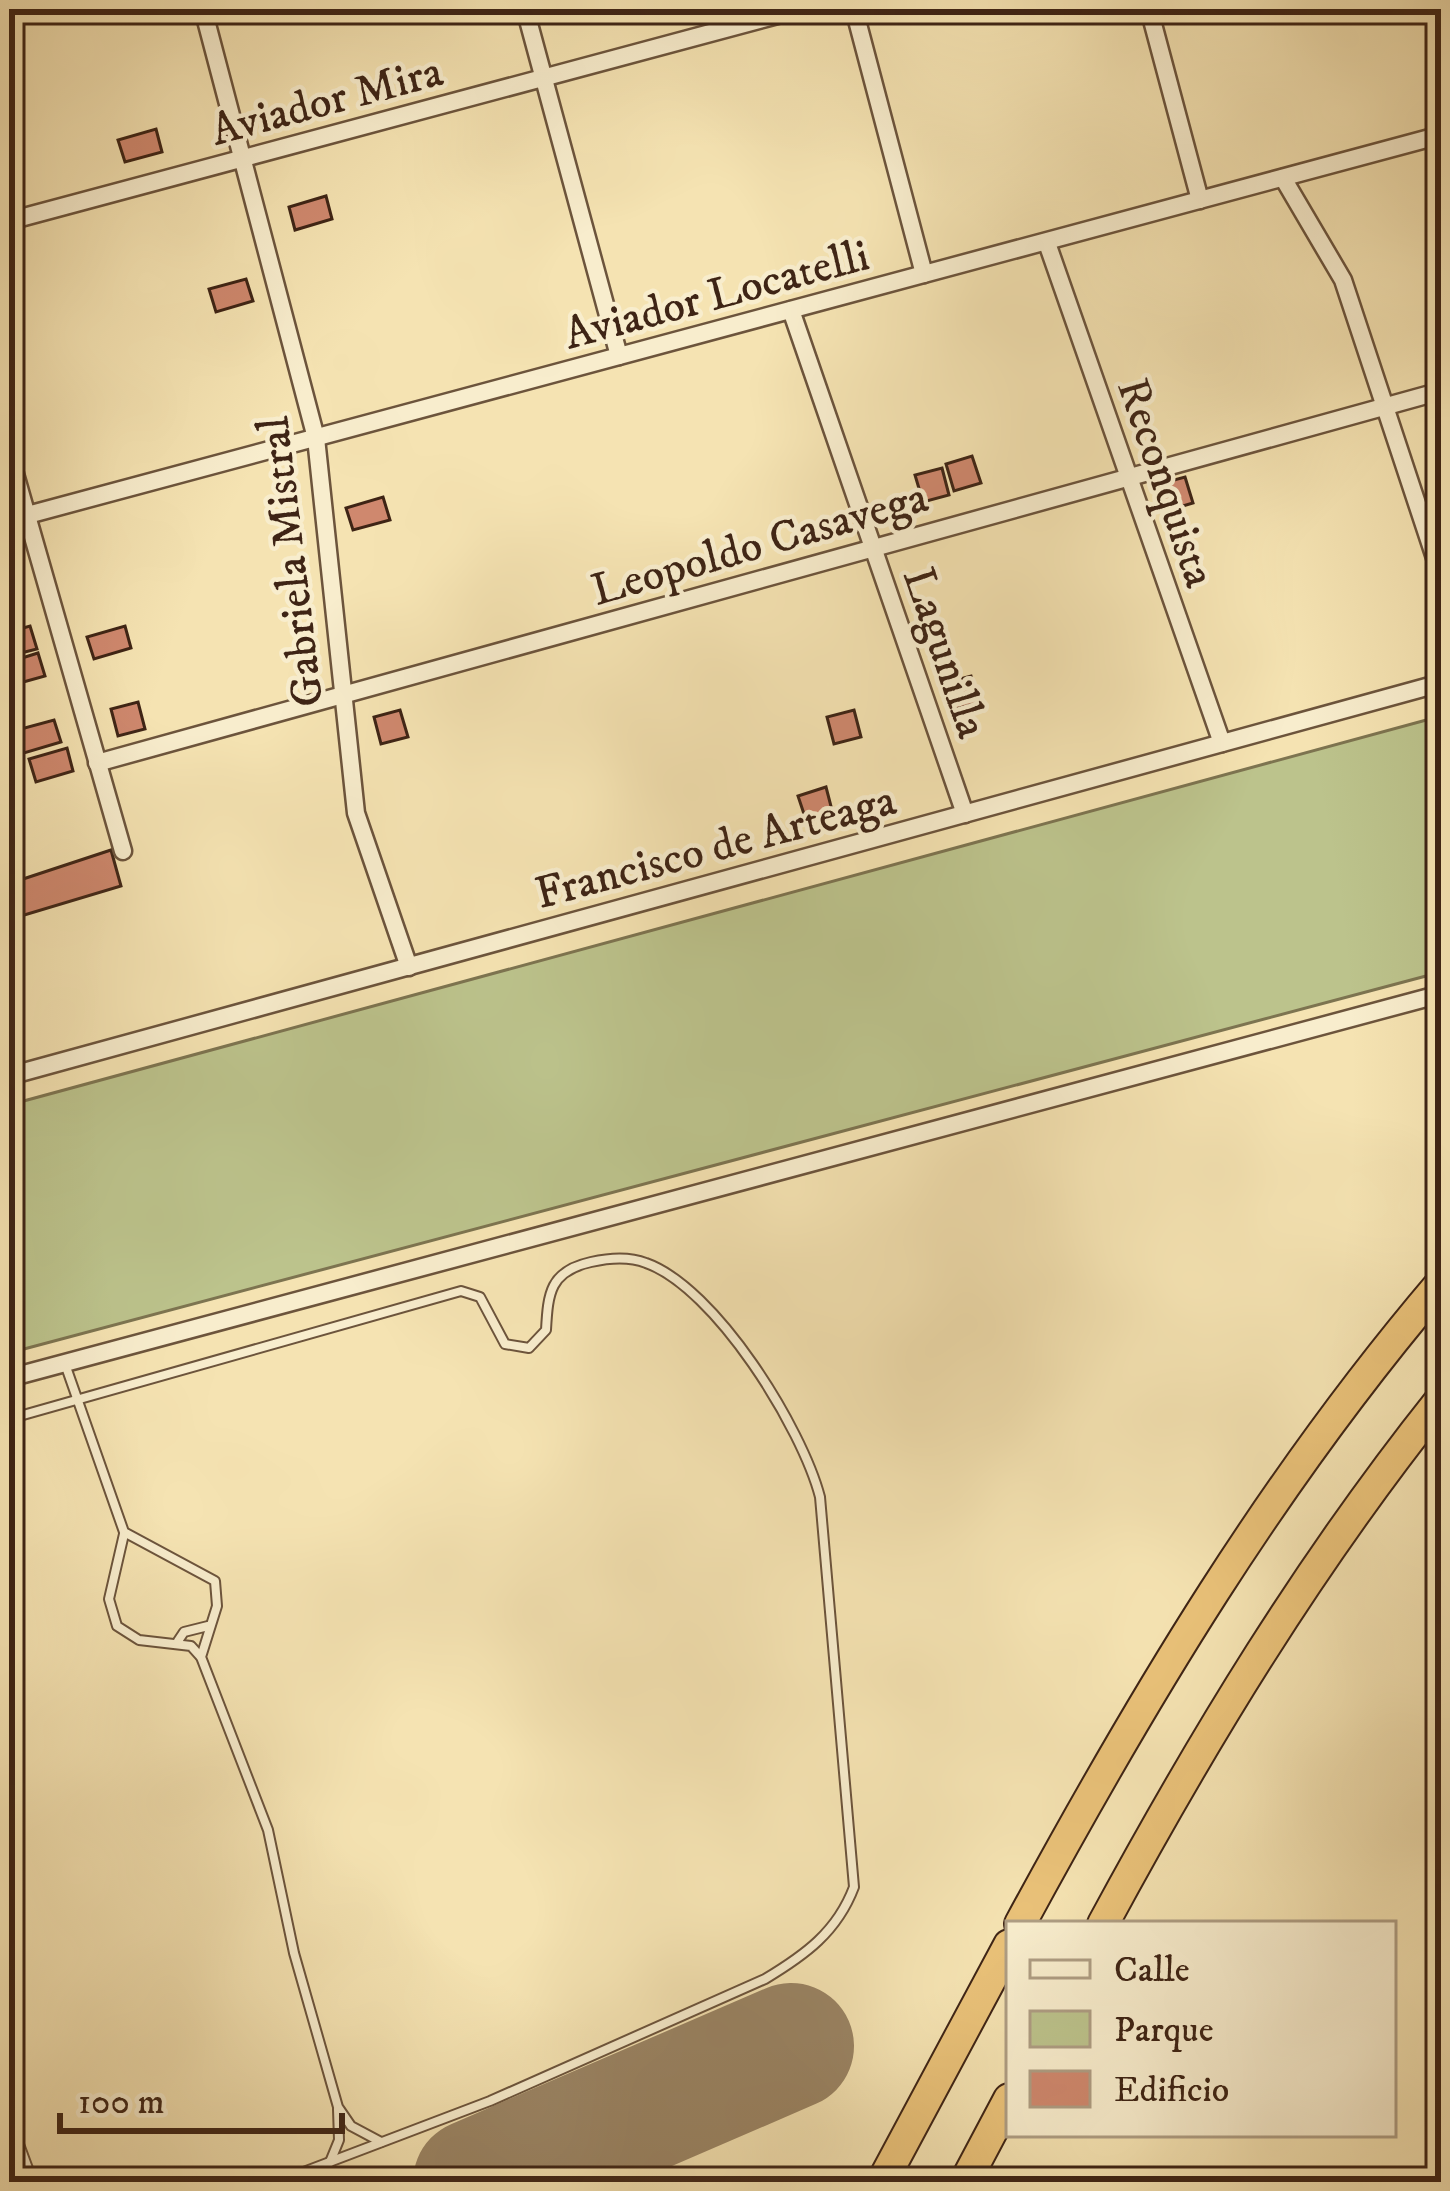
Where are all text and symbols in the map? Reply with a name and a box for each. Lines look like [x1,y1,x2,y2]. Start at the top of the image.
street label: Aviador Mira [205,44,449,160]
street label: Aviador Locatelli [558,228,875,363]
street label: Reconquista [1103,371,1227,595]
street label: Gabriela Mistral [246,413,338,710]
street label: Leopoldo Casavega [585,470,934,620]
street label: Lagunilla [889,560,999,746]
street label: Francisco de Arteaga [529,773,902,923]
legend [1006,1921,1396,2137]
text: Calle [1114,1948,1190,1993]
text: Parque [1114,2008,1214,2053]
scale bar [60,2059,342,2133]
text: Edificio [1114,2068,1229,2113]
text: 100 m [78,2080,165,2125]

